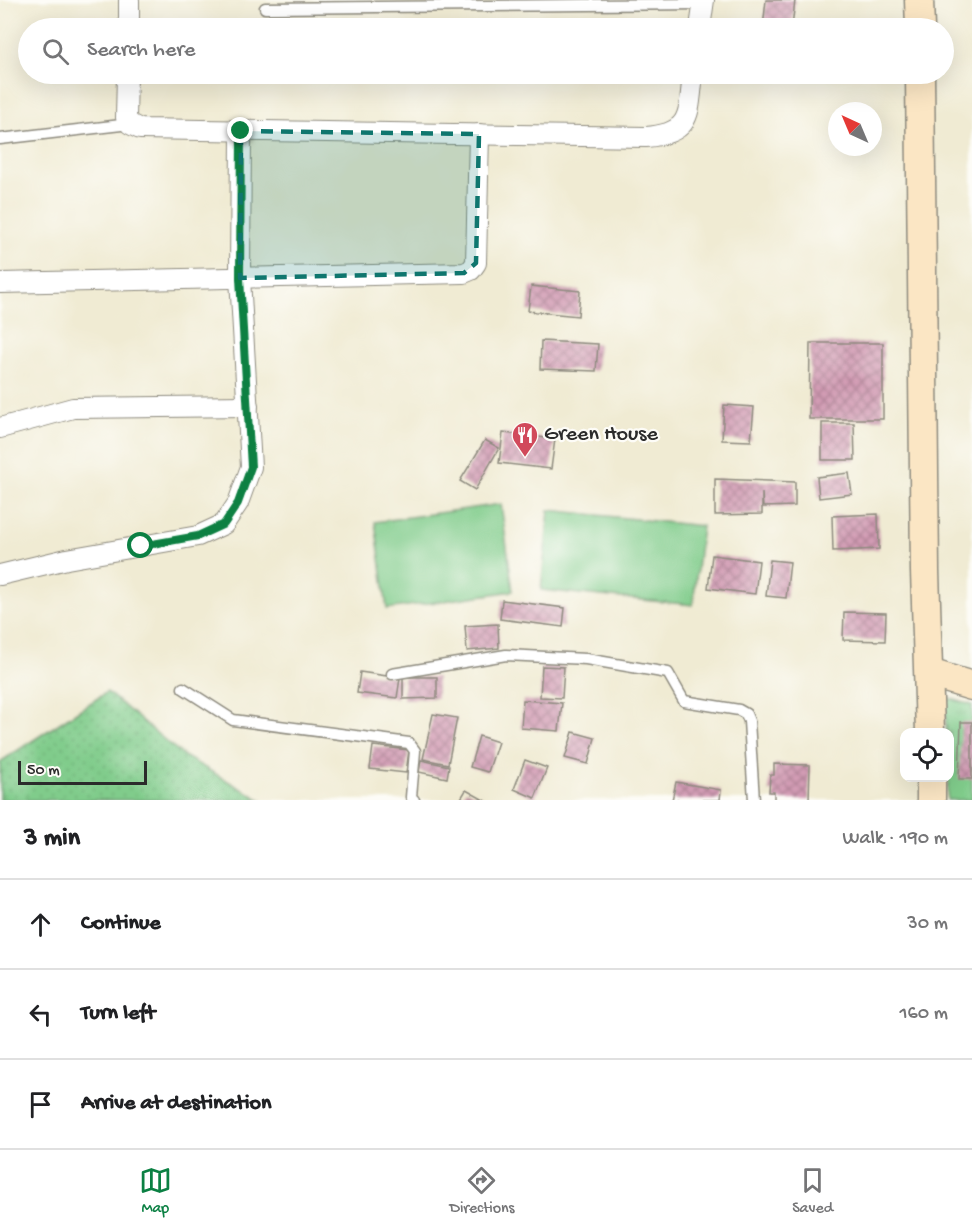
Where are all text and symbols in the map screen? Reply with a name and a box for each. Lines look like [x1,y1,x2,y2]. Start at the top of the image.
search box [18,18,954,84]
icon: search [39,35,72,68]
text: Search here [87,38,195,64]
north arrow [828,102,882,156]
route end [227,117,253,143]
restaurant icon: Green House [510,420,540,458]
place label: Green House [544,422,658,448]
route start [127,532,153,558]
map controls [900,728,954,782]
button: locate [900,728,954,782]
scale bar [18,758,147,786]
text: 50 m [27,762,60,781]
text: 3 min [24,824,80,855]
text: Walk · 190 m [842,828,948,851]
icon: ahead [24,908,57,941]
text: Continue [81,911,161,937]
text: 30 m [907,913,948,936]
icon: left [24,998,57,1031]
text: Turn left [81,1001,155,1027]
text: 160 m [899,1003,948,1026]
icon: arrive [24,1088,57,1121]
text: Arrive at destination [81,1091,271,1117]
tab: Map [139,1164,172,1219]
tab: Directions [449,1164,515,1219]
tab: Saved [792,1164,833,1219]

